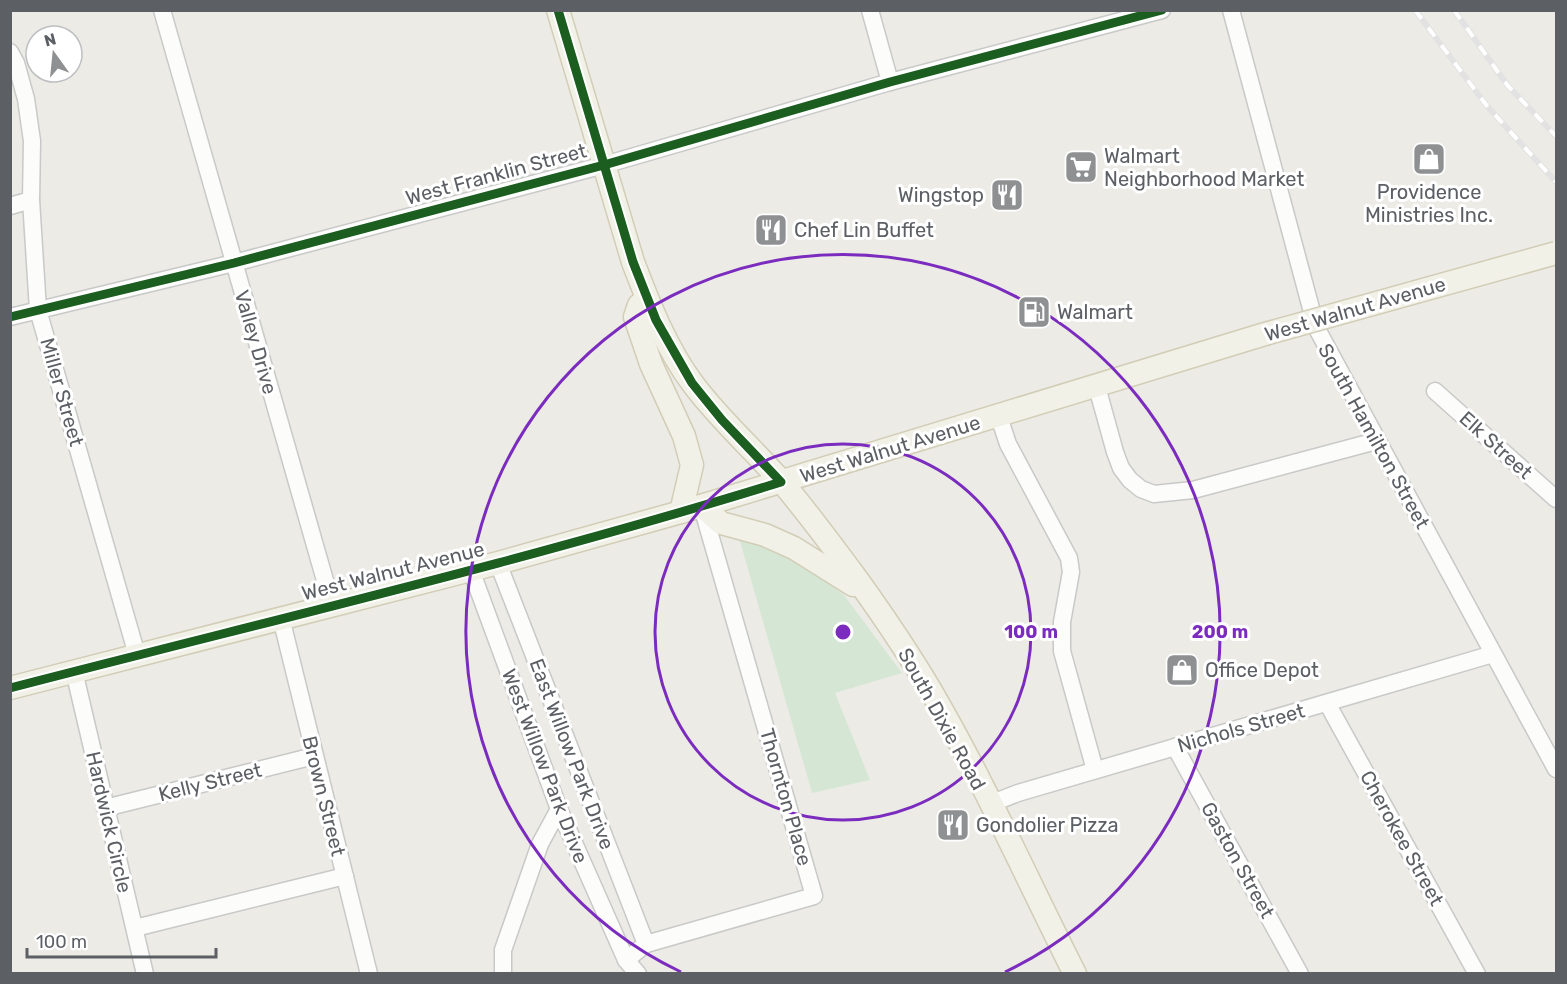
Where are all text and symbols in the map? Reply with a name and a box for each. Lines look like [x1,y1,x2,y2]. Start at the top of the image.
north arrow [24,24,84,84]
text: N [42,29,58,51]
street label: West Franklin Street [403,138,589,210]
shop icon: Providence Ministries Inc. [1411,141,1447,177]
place label: Walmart Neighborhood Market [1104,144,1304,191]
supermarket icon: Walmart Neighborhood Market [1063,149,1099,185]
restaurant icon: Wingstop [989,177,1025,213]
place label: Providence Ministries Inc. [1365,180,1493,227]
place label: Wingstop [898,183,984,207]
restaurant icon: Chef Lin Buffet [753,212,789,248]
place label: Chef Lin Buffet [794,218,934,242]
street label: West Walnut Avenue [1262,272,1448,346]
street label: Valley Drive [230,287,282,397]
fuel station icon: Walmart [1016,294,1052,330]
place label: Walmart [1057,300,1133,324]
street label: Miller Street [35,335,89,449]
street label: South Hamilton Street [1313,339,1435,533]
street label: Elk Street [1455,406,1538,484]
street label: West Walnut Avenue [797,410,983,488]
street label: West Walnut Avenue [299,537,487,605]
text: 100 m [1004,621,1058,643]
text: 200 m [1192,621,1248,643]
centre of rings [833,622,853,642]
street label: South Dixie Road [893,644,991,794]
shop icon: Office Depot [1164,652,1200,688]
street label: East Willow Park Drive [525,655,619,853]
place label: Office Depot [1205,658,1319,682]
street label: West Willow Park Drive [497,665,593,867]
street label: Nichols Street [1175,698,1308,758]
street label: Thornton Place [755,726,817,868]
street label: Brown Street [297,733,351,859]
street label: Hardwick Circle [81,749,137,895]
street label: Kelly Street [156,758,264,806]
street label: Cherokee Street [1355,766,1449,910]
street label: Gaston Street [1196,798,1280,922]
restaurant icon: Gondolier Pizza [935,807,971,843]
place label: Gondolier Pizza [976,813,1119,837]
scale bar [27,921,216,959]
text: 100 m [36,931,87,953]

